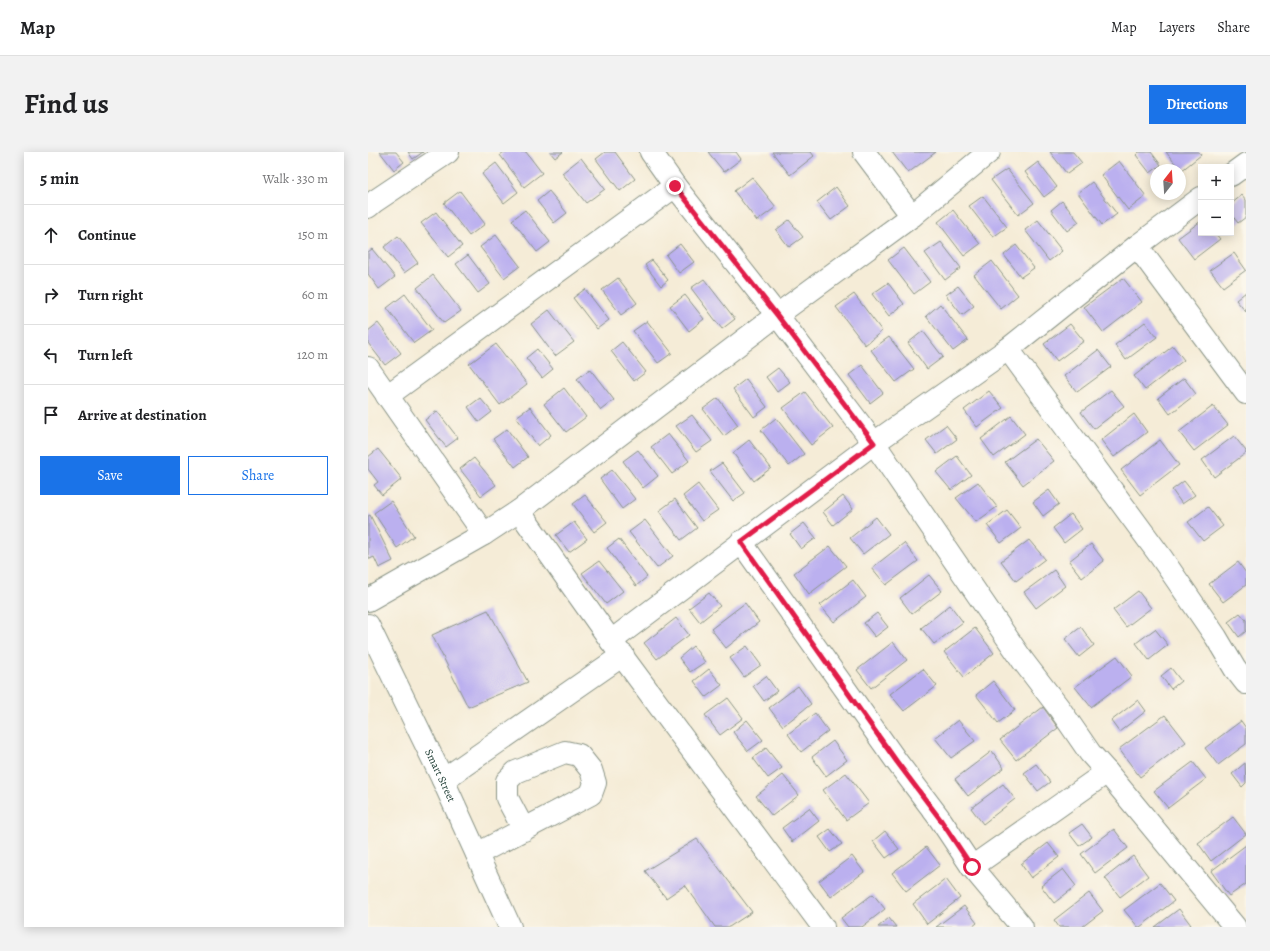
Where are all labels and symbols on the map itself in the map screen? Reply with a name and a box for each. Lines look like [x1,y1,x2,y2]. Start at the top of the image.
north arrow [1150,164,1186,200]
route end [666,177,684,195]
street label: Smart Street [422,746,460,805]
route start [963,858,981,876]

